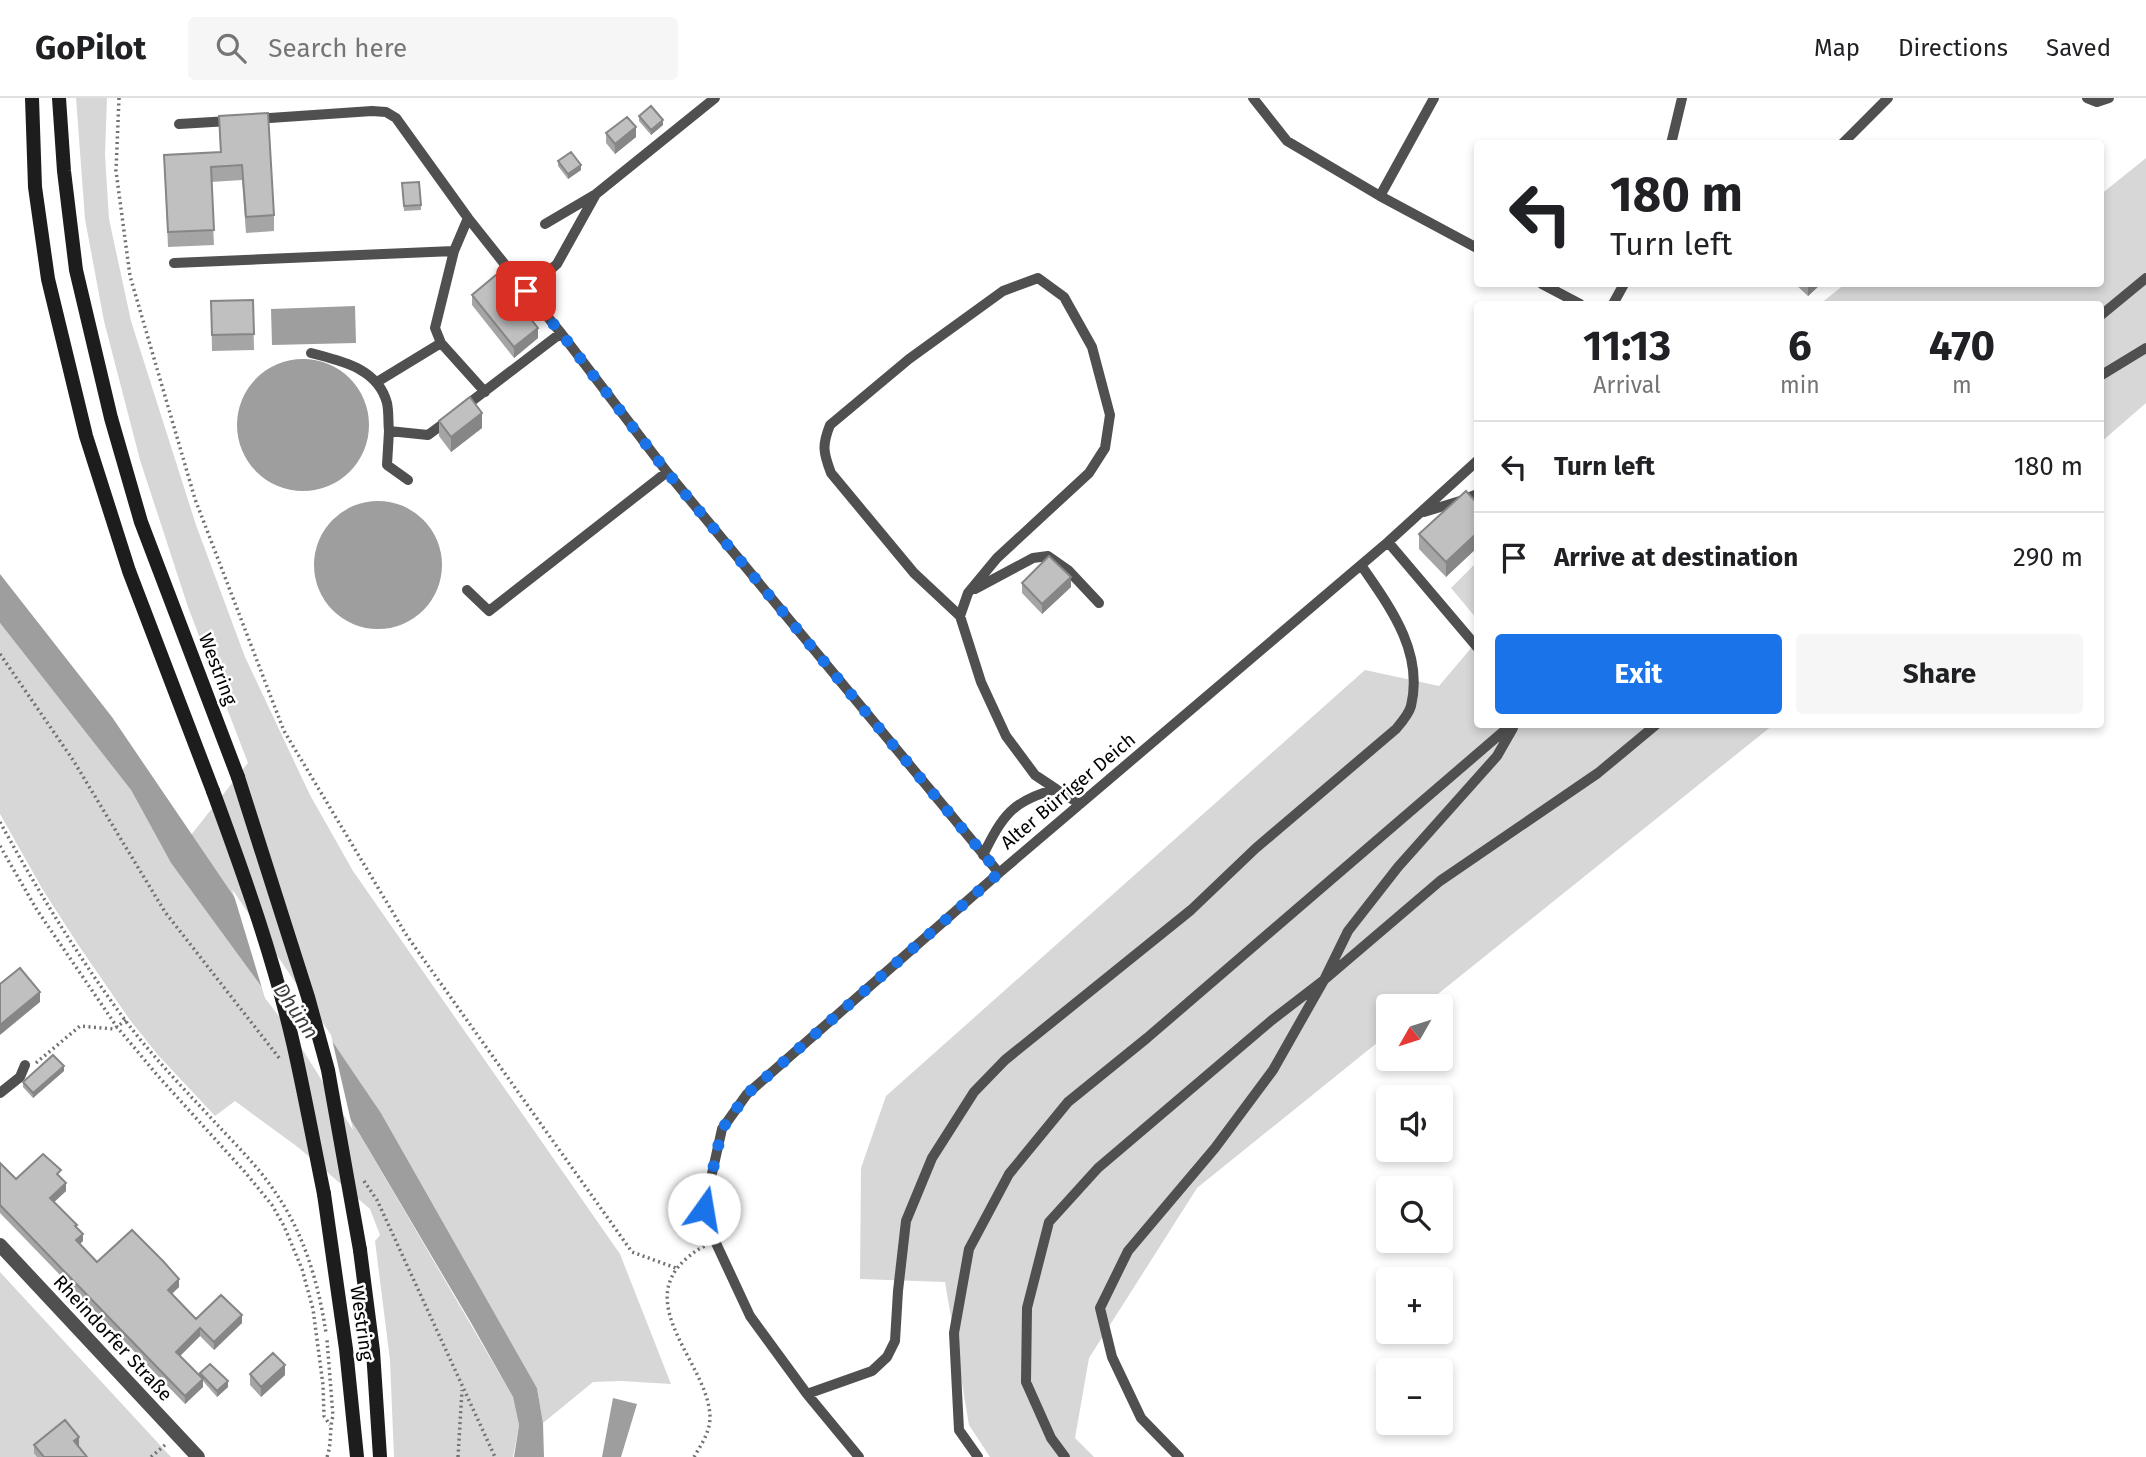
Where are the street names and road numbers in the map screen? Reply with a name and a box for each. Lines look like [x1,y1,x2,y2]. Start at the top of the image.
street label: Westring [194,630,242,708]
street label: Alter Bürriger Deich [996,728,1140,854]
street label: Rheindorfer Straße [49,1270,177,1406]
street label: Westring [345,1284,379,1362]

